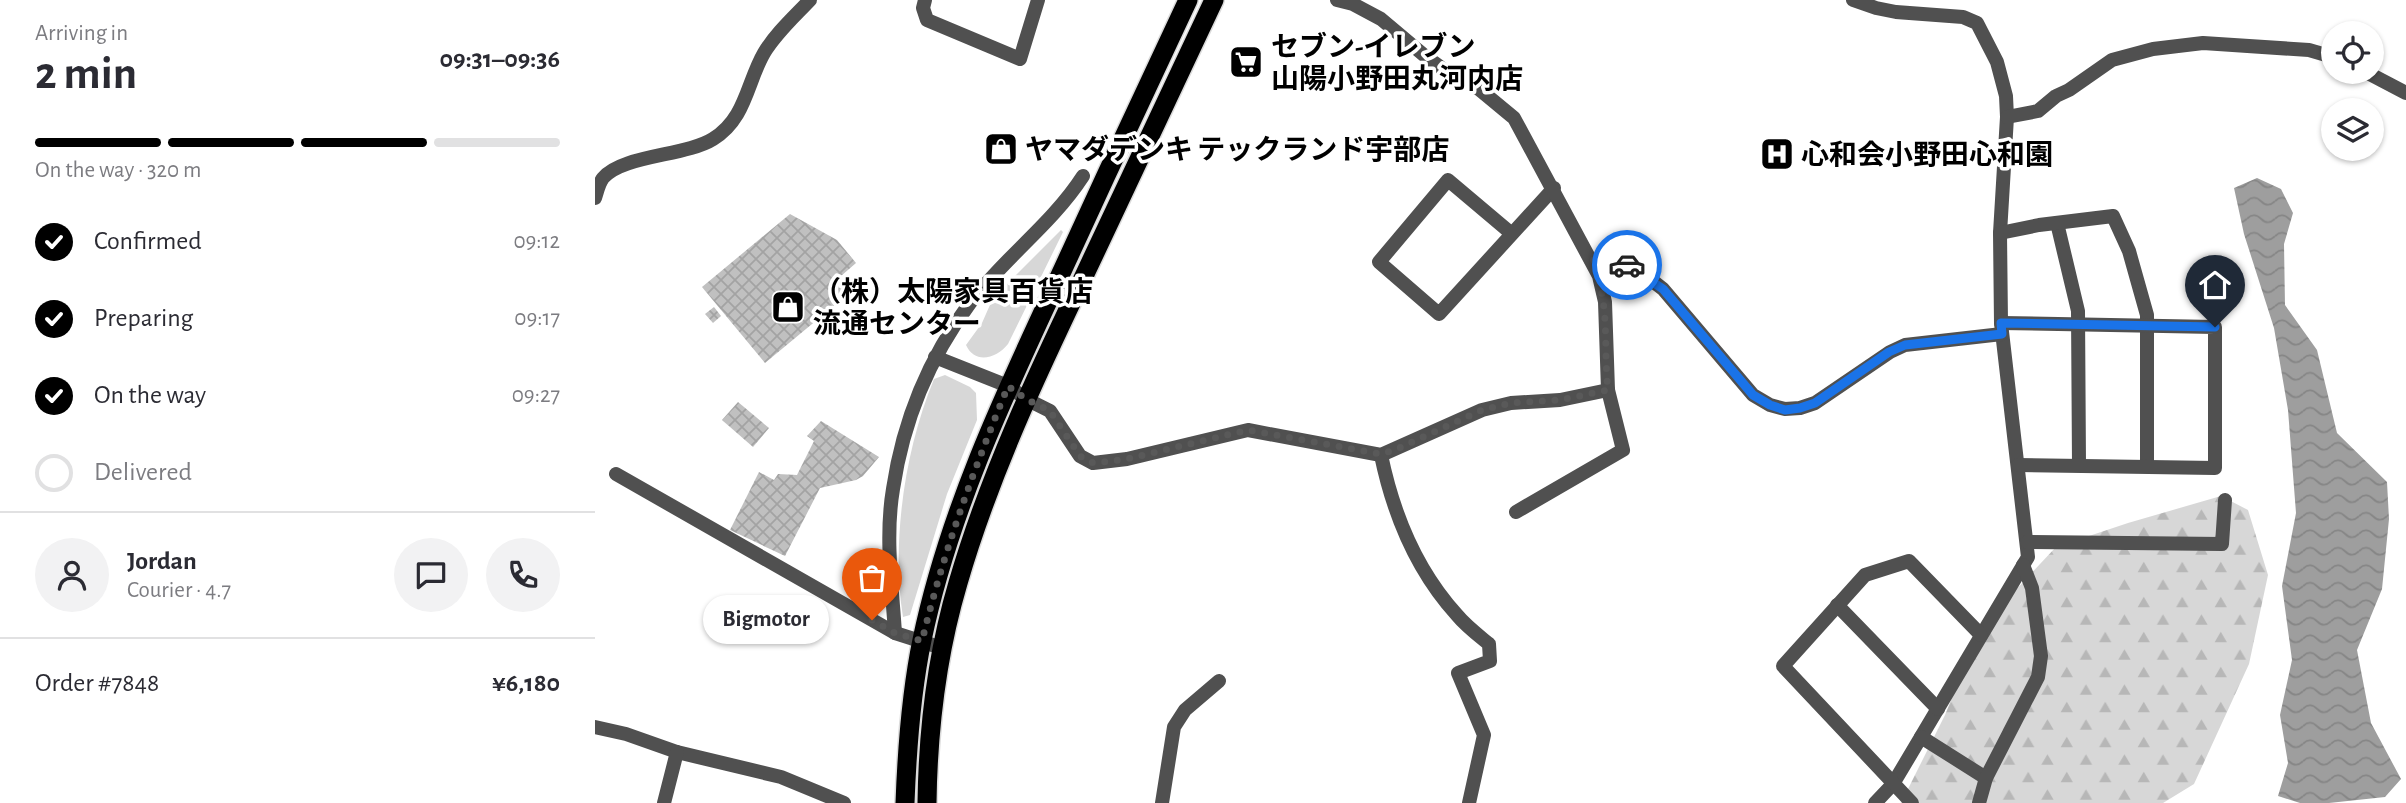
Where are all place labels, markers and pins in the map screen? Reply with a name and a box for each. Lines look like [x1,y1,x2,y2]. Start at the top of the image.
place label: セブン-イレブン 山陽小野田丸河内店 [1271,31,1523,94]
supermarket icon: セブン-イレブン 山陽小野田丸河内店 [1227,43,1265,81]
shop icon: ヤマダデンキ テックランド宇部店 [982,130,1020,168]
place label: ヤマダデンキ テックランド宇部店 [1025,134,1449,165]
hospital icon: 心和会小野田心和園 [1758,135,1796,173]
place label: 心和会小野田心和園 [1801,140,2053,170]
pin [2185,255,2245,327]
place label: （株）太陽家具百貨店 流通センター [813,276,1093,339]
shop icon: （株）太陽家具百貨店 流通センター [769,288,807,326]
pin [842,548,902,620]
callout: Bigmotor [704,596,830,644]

